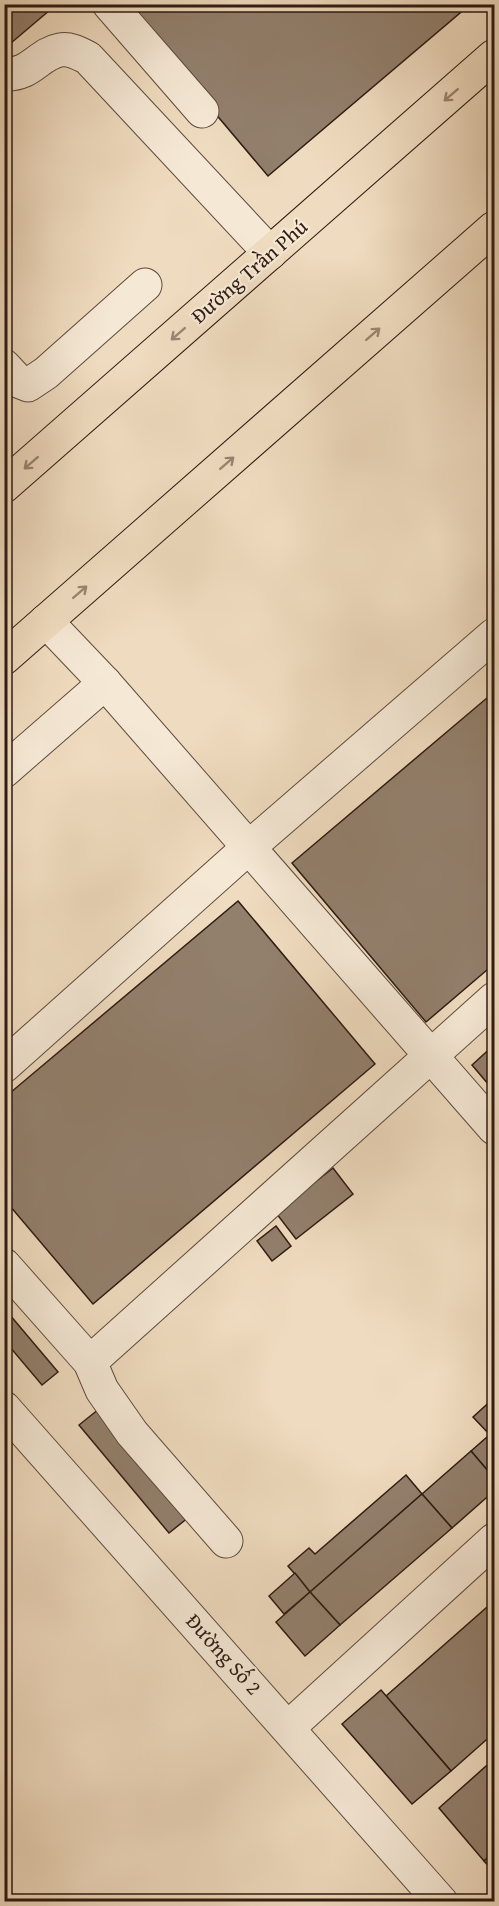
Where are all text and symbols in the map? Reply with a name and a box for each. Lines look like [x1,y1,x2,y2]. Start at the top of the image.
one-way arrow [443,88,458,102]
street label: Đường Trần Phú [184,211,315,331]
one-way arrow [171,327,186,341]
one-way arrow [365,328,381,341]
one-way arrow [24,456,39,470]
one-way arrow [219,456,234,470]
one-way arrow [72,585,87,599]
street label: Đường Số 2 [179,1606,269,1702]

